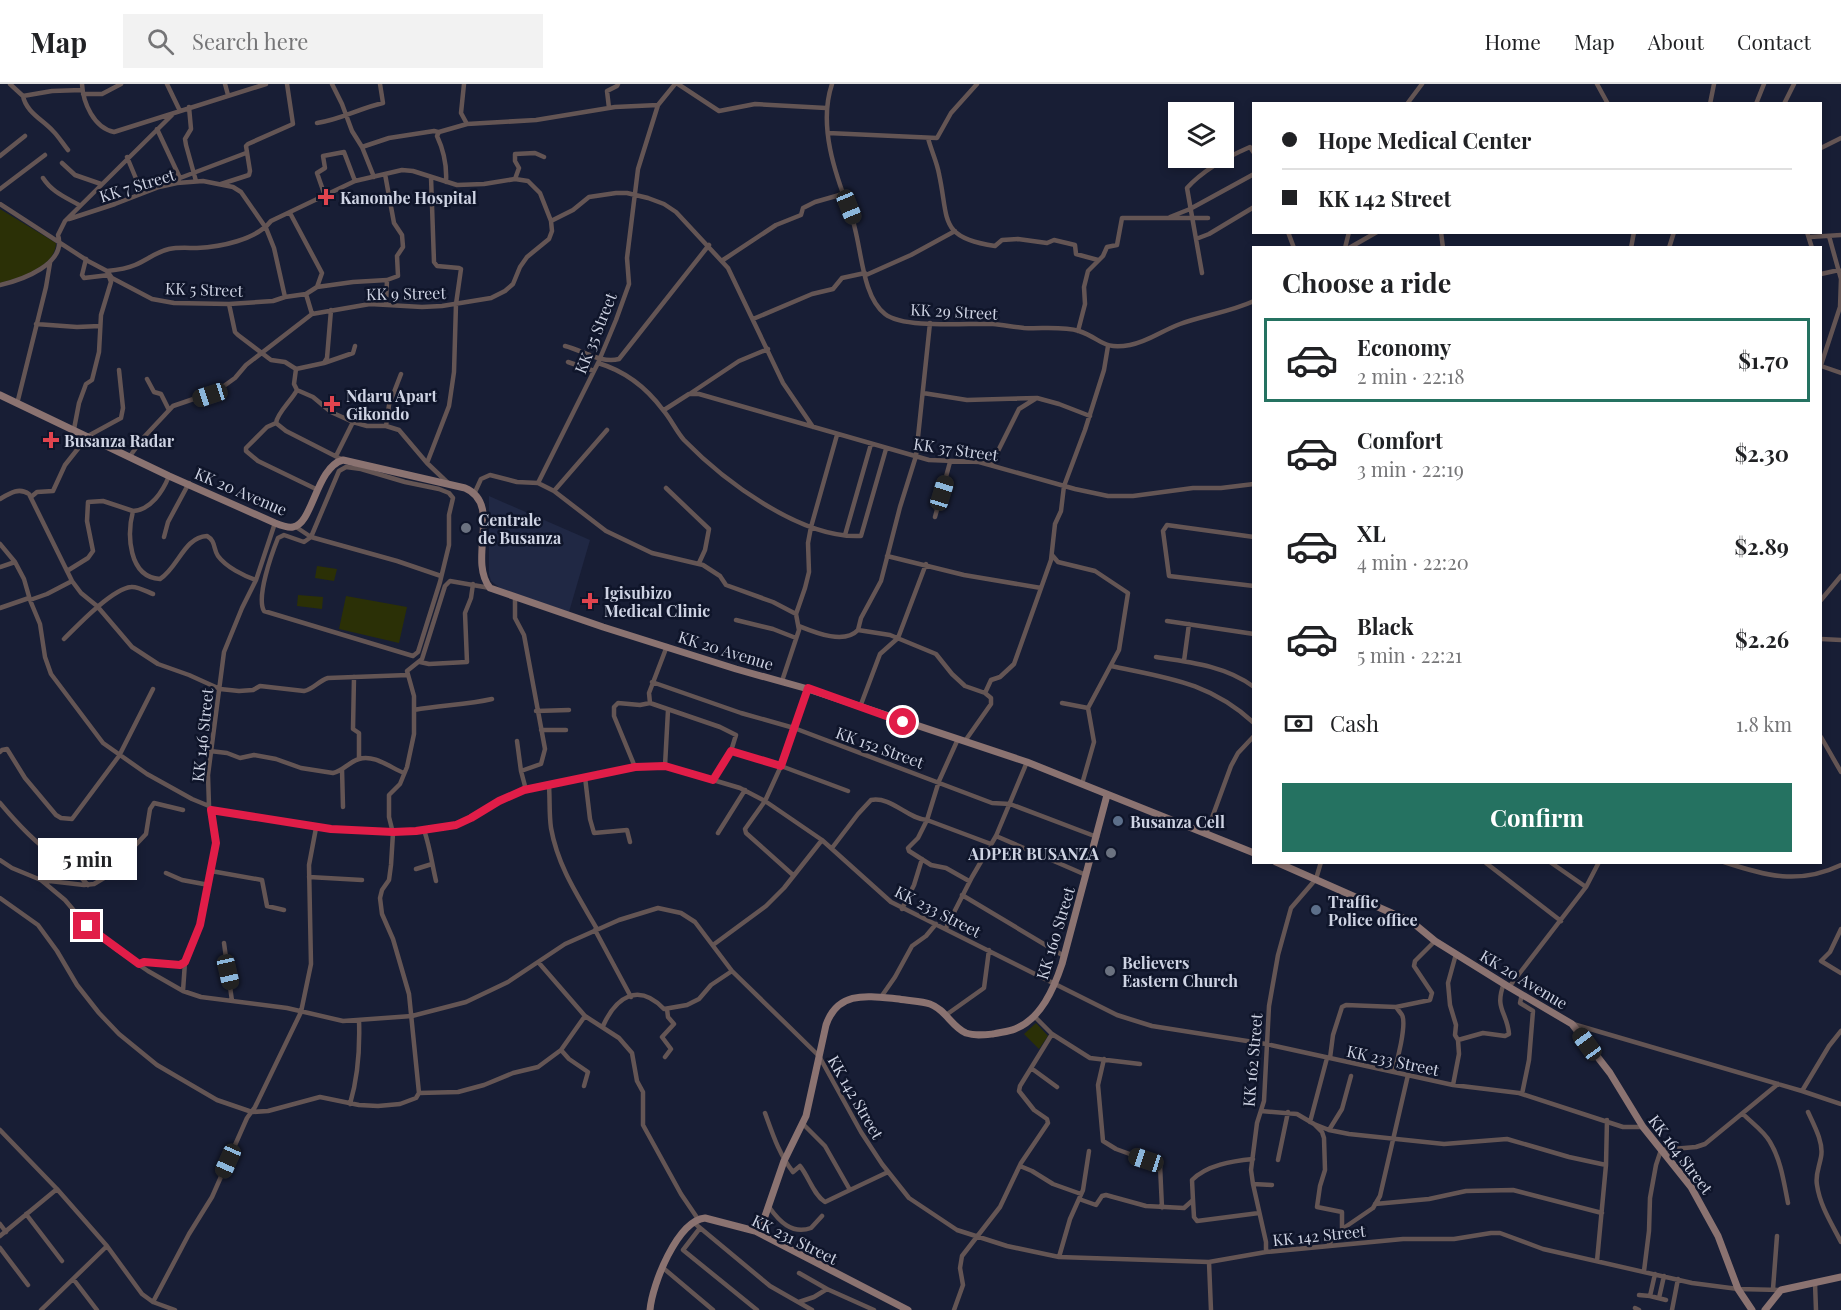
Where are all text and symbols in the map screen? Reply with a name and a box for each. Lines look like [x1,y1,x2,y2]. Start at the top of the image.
search box [123,14,543,68]
text: Map [30,23,87,60]
icon: search [144,25,177,58]
text: Search here [192,26,308,56]
text: Home [1485,27,1541,55]
text: Map [1574,27,1615,55]
text: About [1648,27,1704,55]
text: Contact [1737,27,1811,55]
map controls [1168,102,1234,168]
button: layers [1168,102,1234,168]
text: Hope Medical Center [1318,125,1531,155]
street label: KK 7 Street [97,163,178,206]
text: KK 142 Street [1318,183,1451,213]
place label: Kanombe Hospital [340,187,477,208]
car [834,187,864,227]
marker: Kanombe Hospital [317,188,335,206]
text: Choose a ride [1282,264,1451,300]
street label: KK 5 Street [165,277,244,301]
street label: KK 9 Street [366,282,447,304]
street label: KK 35 Street [569,289,621,377]
street label: KK 29 Street [910,298,999,324]
text: Economy [1357,332,1451,362]
icon: car [1285,333,1339,387]
text: $1.70 [1738,345,1789,375]
text: 2 min · 22:18 [1357,362,1465,389]
car [190,381,230,409]
place label: Ndaru Apart Gikondo [346,385,437,424]
marker: Ndaru Apart Gikondo [323,395,341,413]
text: Comfort [1357,425,1443,455]
icon: car [1285,426,1339,480]
place label: Busanza Radar [64,430,175,451]
marker: Busanza Radar [42,431,60,449]
street label: KK 37 Street [912,433,1000,465]
text: $2.30 [1735,438,1789,468]
text: 3 min · 22:19 [1357,455,1464,482]
street label: KK 20 Avenue [192,462,290,520]
car [928,473,956,513]
place label: Centrale de Busanza [478,509,562,548]
text: XL [1357,518,1386,548]
icon: car [1285,519,1339,573]
marker: Centrale de Busanza [459,521,473,535]
text: $2.89 [1734,531,1789,561]
text: 4 min · 22:20 [1357,548,1469,575]
place label: Igisubizo Medical Clinic [604,582,710,621]
marker: Igisubizo Medical Clinic [581,592,599,610]
text: Black [1357,611,1414,641]
icon: car [1285,612,1339,666]
text: $2.26 [1735,624,1789,654]
street label: KK 20 Avenue [676,626,776,674]
text: 5 min · 22:21 [1357,641,1462,668]
street label: KK 146 Street [187,687,217,783]
icon: cash [1282,707,1315,740]
route start [889,708,916,735]
text: Cash [1330,708,1379,738]
text: 1.8 km [1736,710,1792,737]
street label: KK 152 Street [833,721,927,773]
button: Confirm [1282,783,1792,852]
place label: Busanza Cell [1130,811,1225,832]
marker: Busanza Cell [1111,814,1125,828]
callout: 5 min [38,839,136,881]
place label: ADPER BUSANZA [967,843,1099,864]
text: 5 min [62,845,113,872]
marker: ADPER BUSANZA [1104,846,1118,860]
street label: KK 233 Street [891,880,985,942]
street label: KK 160 Street [1031,884,1079,982]
place label: Traffic Police office [1328,891,1418,930]
marker: Traffic Police office [1309,903,1323,917]
route end [73,912,100,939]
street label: KK 20 Avenue [1476,945,1572,1013]
car [215,952,241,992]
place label: Believers Eastern Church [1122,952,1238,991]
marker: Believers Eastern Church [1103,964,1117,978]
street label: KK 162 Street [1237,1012,1267,1108]
car [1569,1024,1605,1064]
street label: KK 233 Street [1345,1040,1441,1080]
street label: KK 142 Street [824,1051,889,1143]
street label: KK 164 Street [1644,1110,1718,1198]
car [212,1141,244,1181]
car [1126,1146,1166,1174]
street label: KK 231 Street [749,1209,842,1269]
street label: KK 142 Street [1271,1220,1367,1250]

